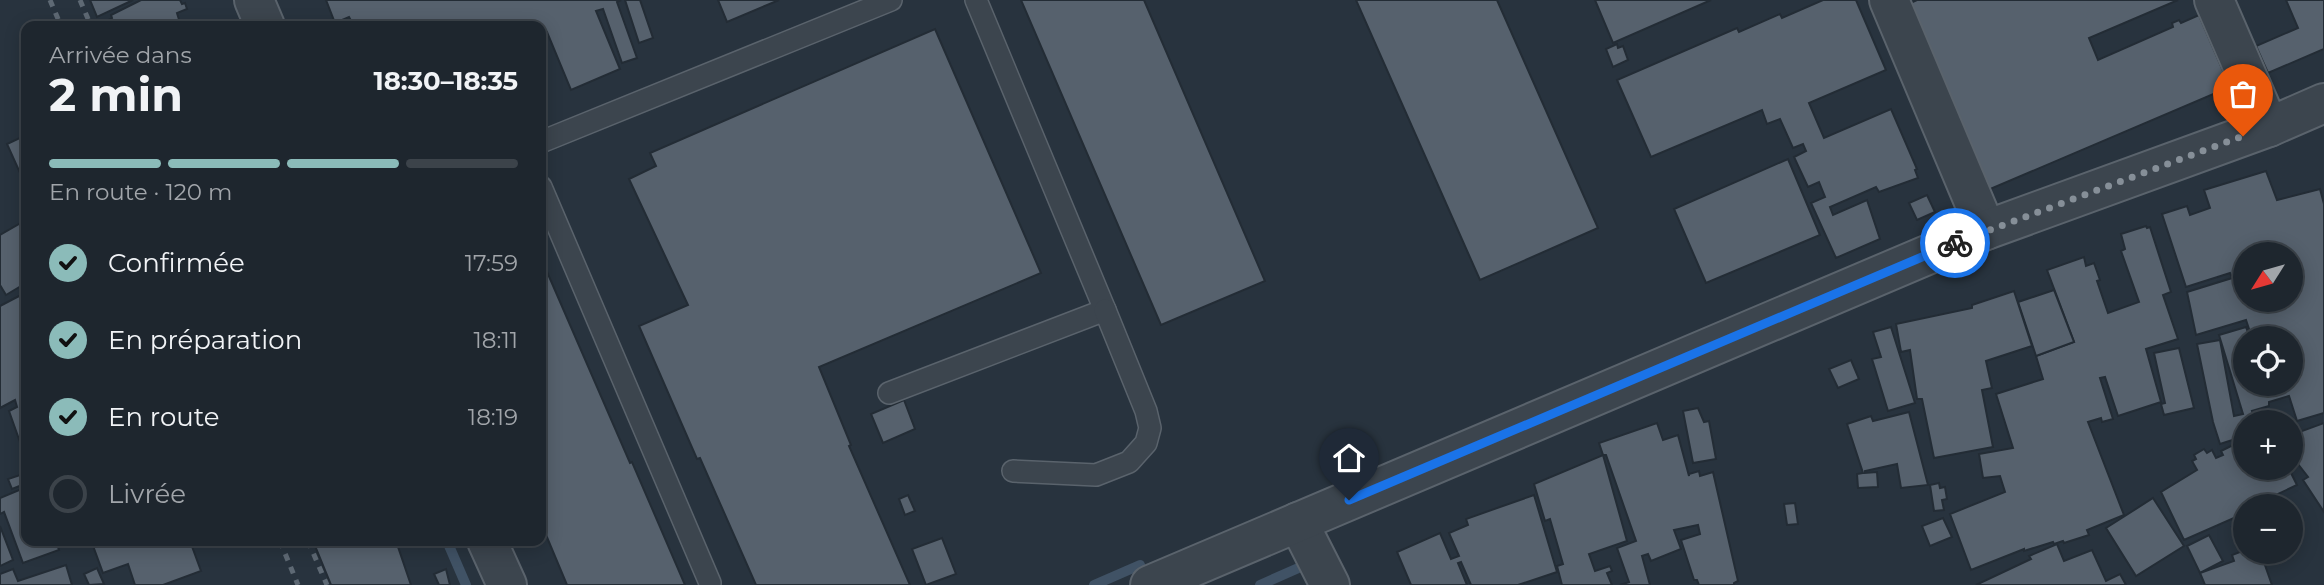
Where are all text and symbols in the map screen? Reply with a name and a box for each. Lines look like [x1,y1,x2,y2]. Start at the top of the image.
text: Arrivée dans [49,41,192,69]
pin [2213,64,2273,136]
text: 18:30–18:35 [373,65,518,97]
text: 2 min [49,66,183,123]
icon: bag [2224,75,2262,113]
text: En route · 120 m [49,178,232,206]
courier [1920,208,1990,278]
icon: bike [1936,224,1974,262]
north arrow [2233,242,2303,312]
map controls [2233,242,2303,564]
icon: check [49,244,87,282]
text: Confirmée [108,247,245,279]
text: 17:59 [465,249,518,277]
icon: check [49,321,87,359]
text: En préparation [108,324,302,356]
text: 18:11 [474,326,518,354]
button: locate [2233,326,2303,396]
icon: check [49,398,87,436]
text: En route [108,401,219,433]
text: 18:19 [468,403,518,431]
button: + [2233,410,2303,480]
pin [1319,428,1379,500]
icon: home [1330,439,1368,477]
text: Livrée [108,478,186,510]
button: − [2233,494,2303,564]

